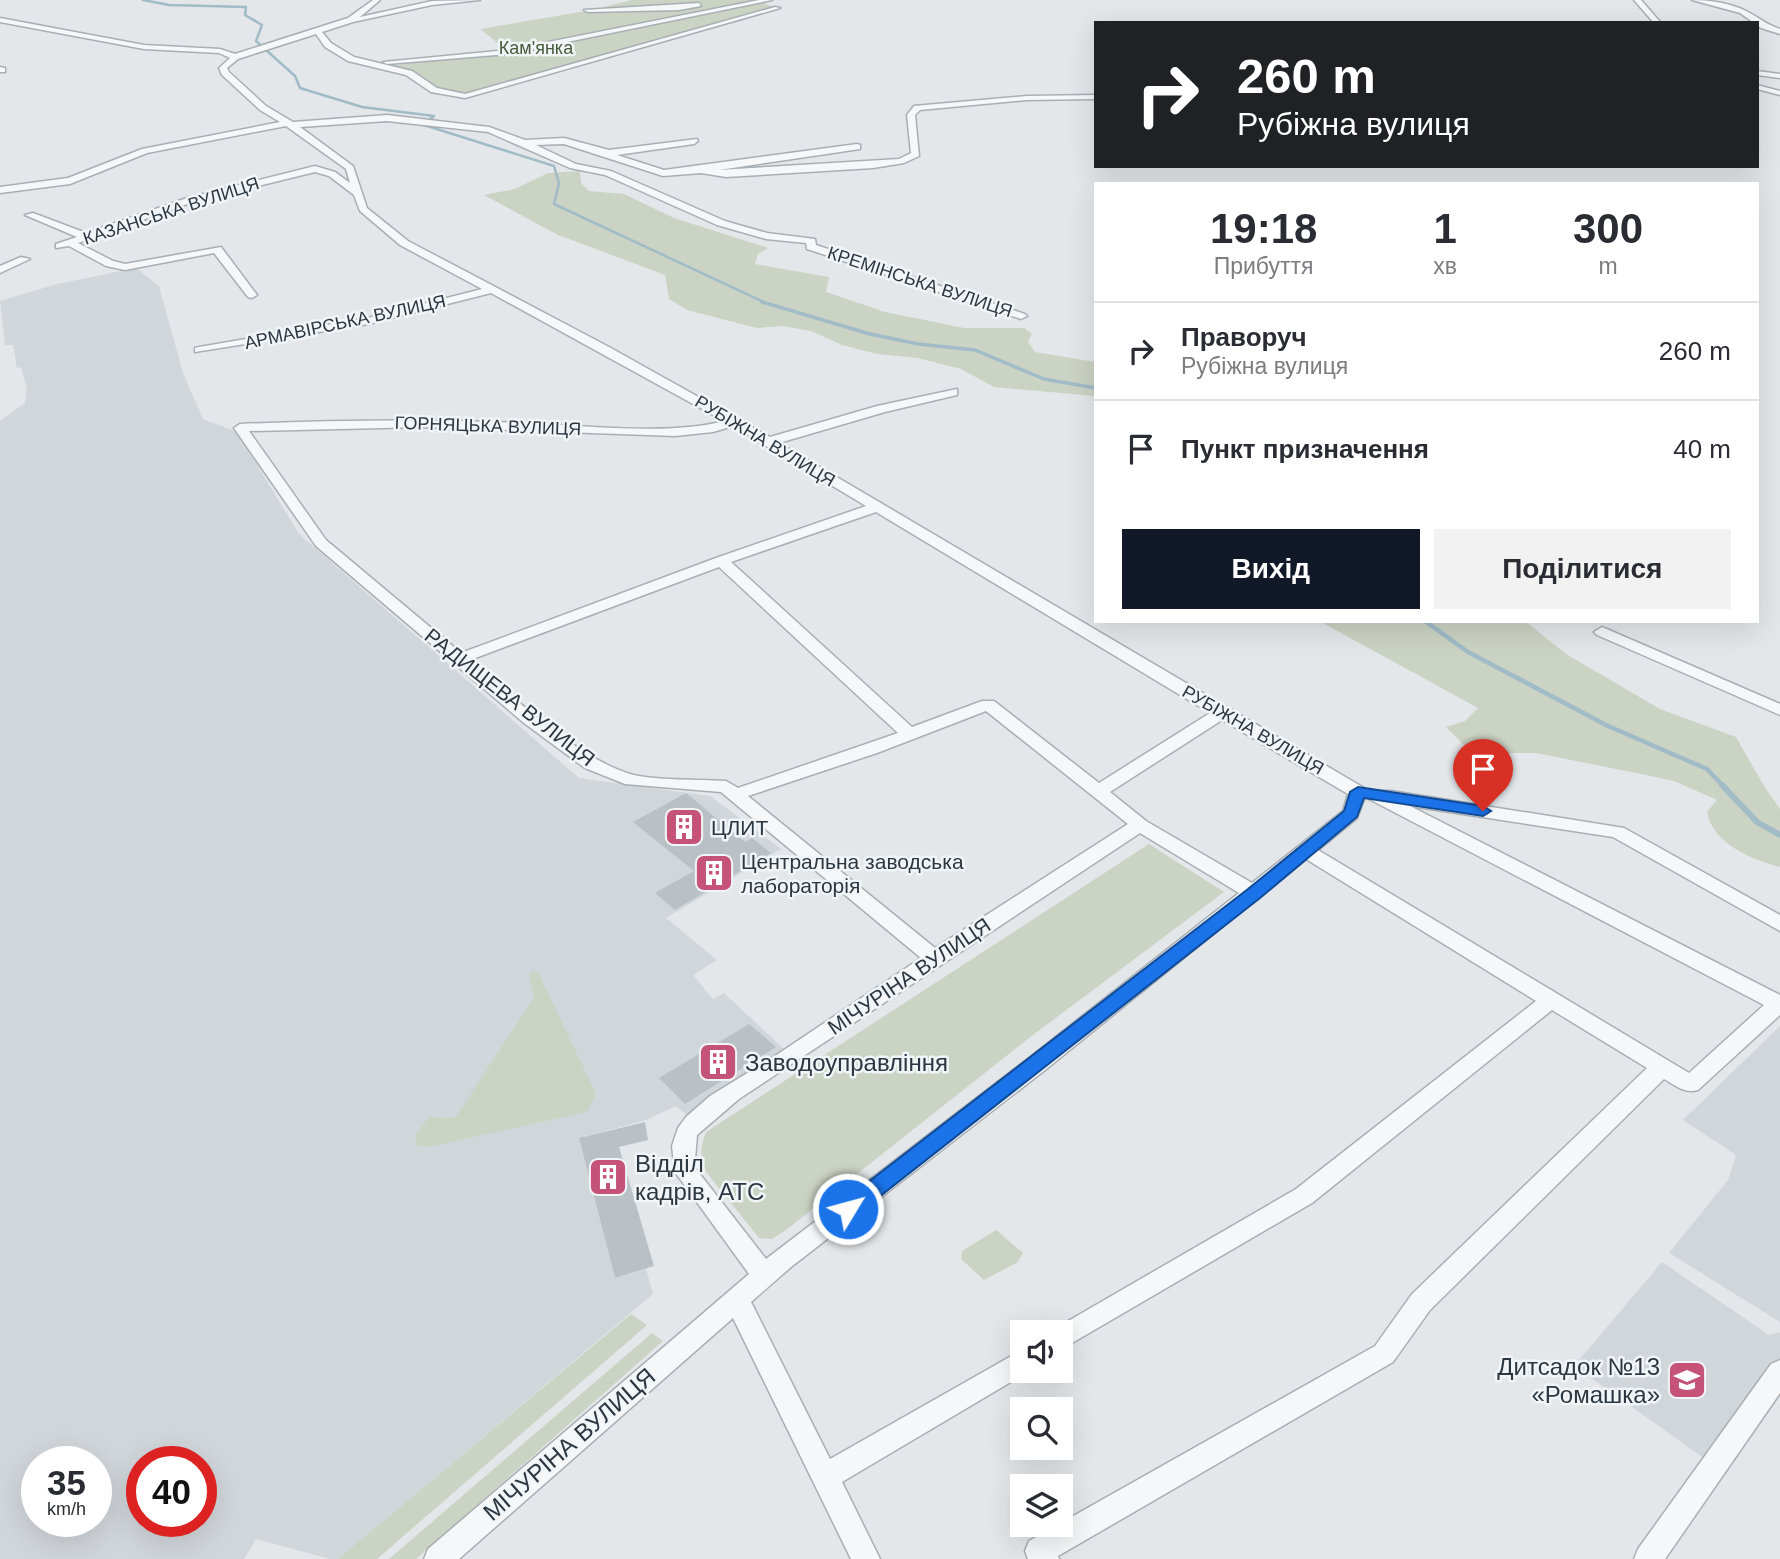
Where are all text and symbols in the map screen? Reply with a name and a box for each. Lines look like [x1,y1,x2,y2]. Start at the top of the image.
park label: Кам'янка [499,38,574,58]
icon: right [1122,49,1213,140]
text: 260 m [1237,49,1376,103]
text: Рубіжна вулиця [1237,106,1470,142]
street label: КАЗАНСЬКА ВУЛИЦЯ [81,173,261,249]
text: 19:18 [1210,205,1317,252]
text: 1 [1433,205,1457,252]
text: 300 [1573,205,1643,252]
street label: КРЕМІНСЬКА ВУЛИЦЯ [825,243,1015,321]
text: Прибуття [1214,253,1314,279]
text: хв [1433,253,1457,279]
text: m [1598,253,1618,279]
street label: АРМАВІРСЬКА ВУЛИЦЯ [243,291,447,353]
text: Праворуч [1181,322,1307,352]
icon: right [1122,332,1160,370]
text: 260 m [1659,336,1731,366]
text: Рубіжна вулиця [1181,353,1348,379]
street label: РУБІЖНА ВУЛИЦЯ [691,391,839,491]
street label: ГОРНЯЦЬКА ВУЛИЦЯ [394,413,582,439]
icon: arrive [1122,430,1160,468]
text: Пункт призначення [1181,434,1429,464]
text: 40 m [1673,434,1731,464]
button: Вихід [1122,529,1420,609]
button: Поділитися [1434,529,1731,609]
street label: РАДИЩЕВА ВУЛИЦЯ [421,624,599,770]
street label: РУБІЖНА ВУЛИЦЯ [1179,681,1327,779]
pin [1453,739,1513,811]
icon: arrive [1464,750,1502,788]
building icon: ЦЛИТ [663,806,705,848]
place label: ЦЛИТ [711,816,768,839]
place label: Центральна заводська лабораторія [741,850,964,897]
building icon: Центральна заводська лабораторія [693,852,735,894]
street label: МІЧУРІНА ВУЛИЦЯ [823,913,995,1039]
building icon: Заводоуправління [697,1041,739,1083]
place label: Заводоуправління [745,1049,948,1076]
place label: Відділ кадрів, АТС [635,1150,764,1205]
building icon: Відділ кадрів, АТС [587,1156,629,1198]
position arrow [811,1172,885,1246]
map controls [1010,1320,1073,1537]
button: sound [1010,1320,1073,1383]
place label: Дитсадок №13 «Ромашка» [1497,1353,1660,1408]
school or university icon: Дитсадок №13 «Ромашка» [1666,1359,1708,1401]
street label: МІЧУРІНА ВУЛИЦЯ [478,1362,660,1526]
button: search [1010,1397,1073,1460]
speed limit sign: 40 [126,1446,217,1537]
text: 35 [47,1463,86,1502]
button: layers [1010,1474,1073,1537]
text: km/h [47,1499,86,1519]

